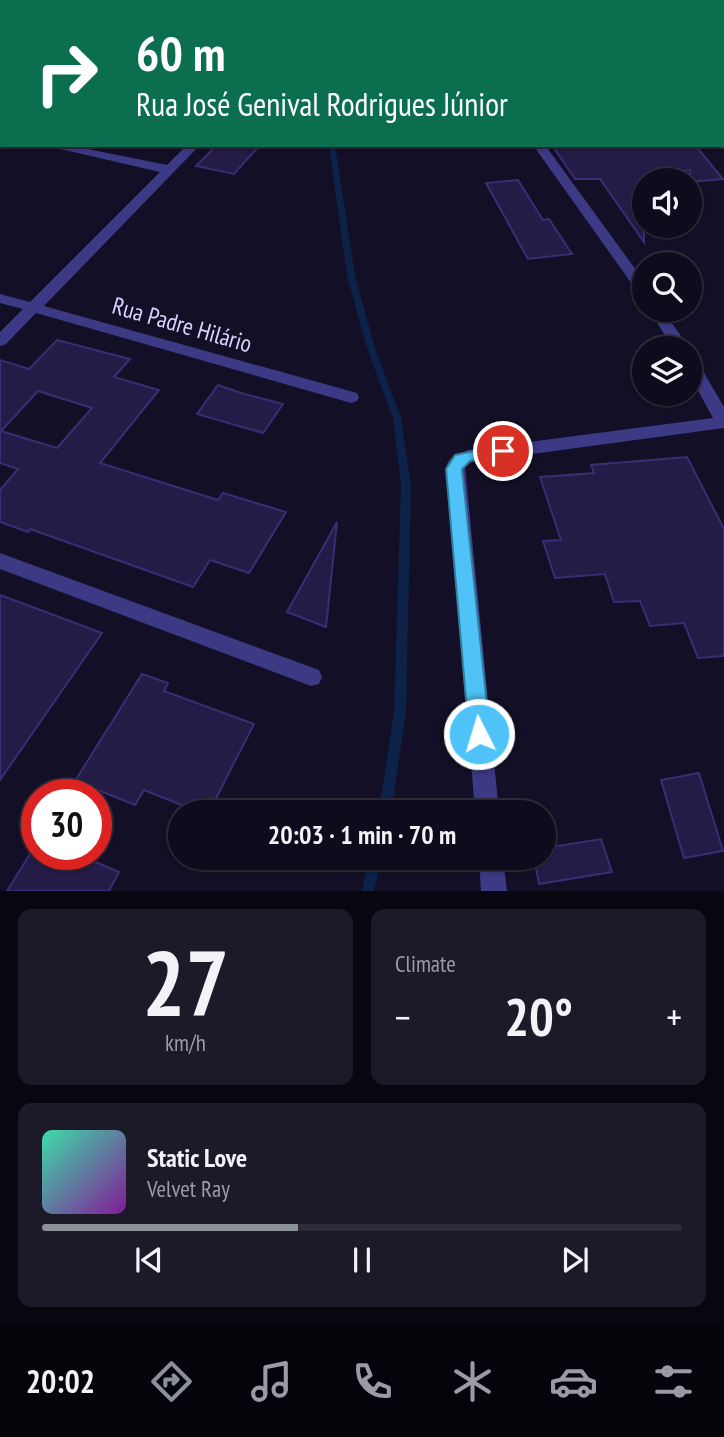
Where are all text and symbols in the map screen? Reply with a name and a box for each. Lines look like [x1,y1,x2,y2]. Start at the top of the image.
text: 60 m [136,21,225,85]
icon: right [21,28,112,119]
text: Rua José Genival Rodrigues Júnior [136,83,508,125]
map controls [632,168,702,406]
button: sound [632,168,702,238]
button: search [632,252,702,322]
street label: Rua Padre Hilário [109,290,256,359]
button: layers [632,336,702,406]
pin [473,421,533,481]
icon: arrive [484,432,522,470]
position arrow [442,697,516,771]
speed limit sign: 30 [21,779,112,870]
text: 20:03 · 1 min · 70 m [268,818,456,851]
text: 27 [142,923,229,1041]
text: Climate [395,949,456,978]
text: 20° [504,983,573,1050]
text: − [395,992,411,1041]
text: + [666,992,682,1041]
text: km/h [165,1028,206,1057]
text: Static Love [147,1141,247,1174]
text: Velvet Ray [147,1174,230,1203]
icon: previous [130,1241,168,1279]
icon: pause [343,1241,381,1279]
icon: next [556,1241,594,1279]
icon: directions [147,1357,196,1406]
icon: music [247,1357,296,1406]
icon: phone [348,1357,397,1406]
icon: climate [448,1357,497,1406]
icon: car [549,1357,598,1406]
icon: filters [649,1357,698,1406]
text: 20:02 [26,1360,95,1402]

